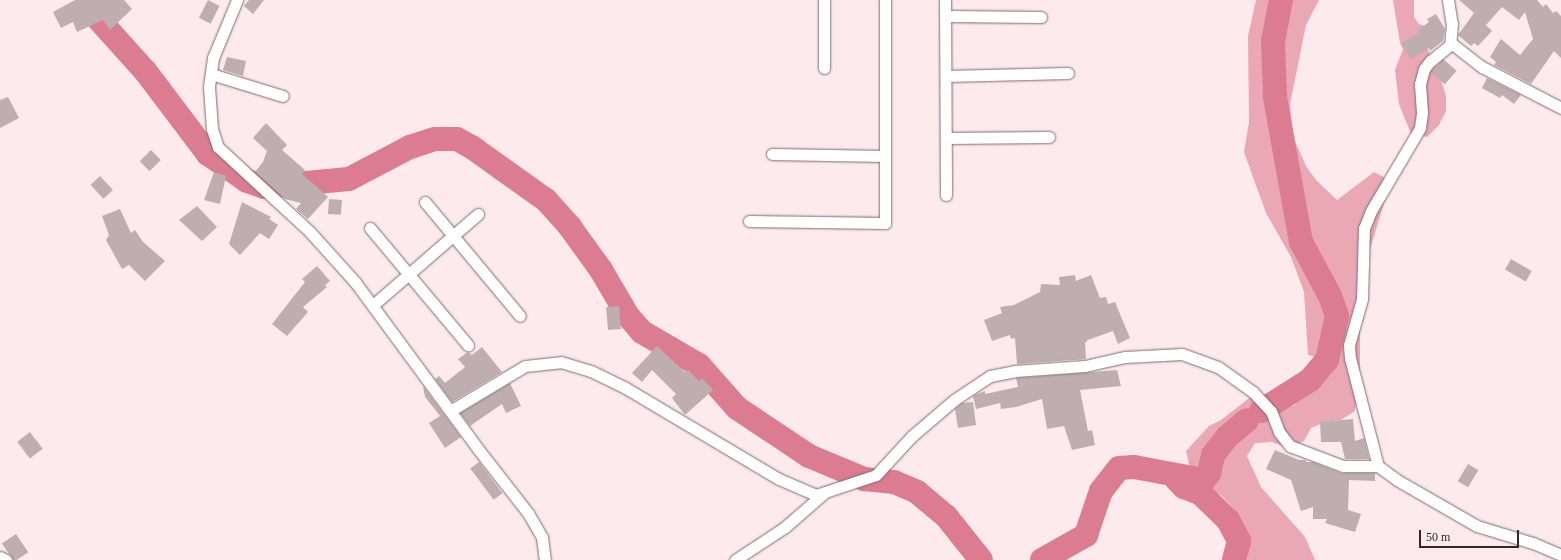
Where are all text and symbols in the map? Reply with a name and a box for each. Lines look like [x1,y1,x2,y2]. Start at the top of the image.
scale bar [1421,522,1521,548]
text: 50 m [1426,530,1450,544]

